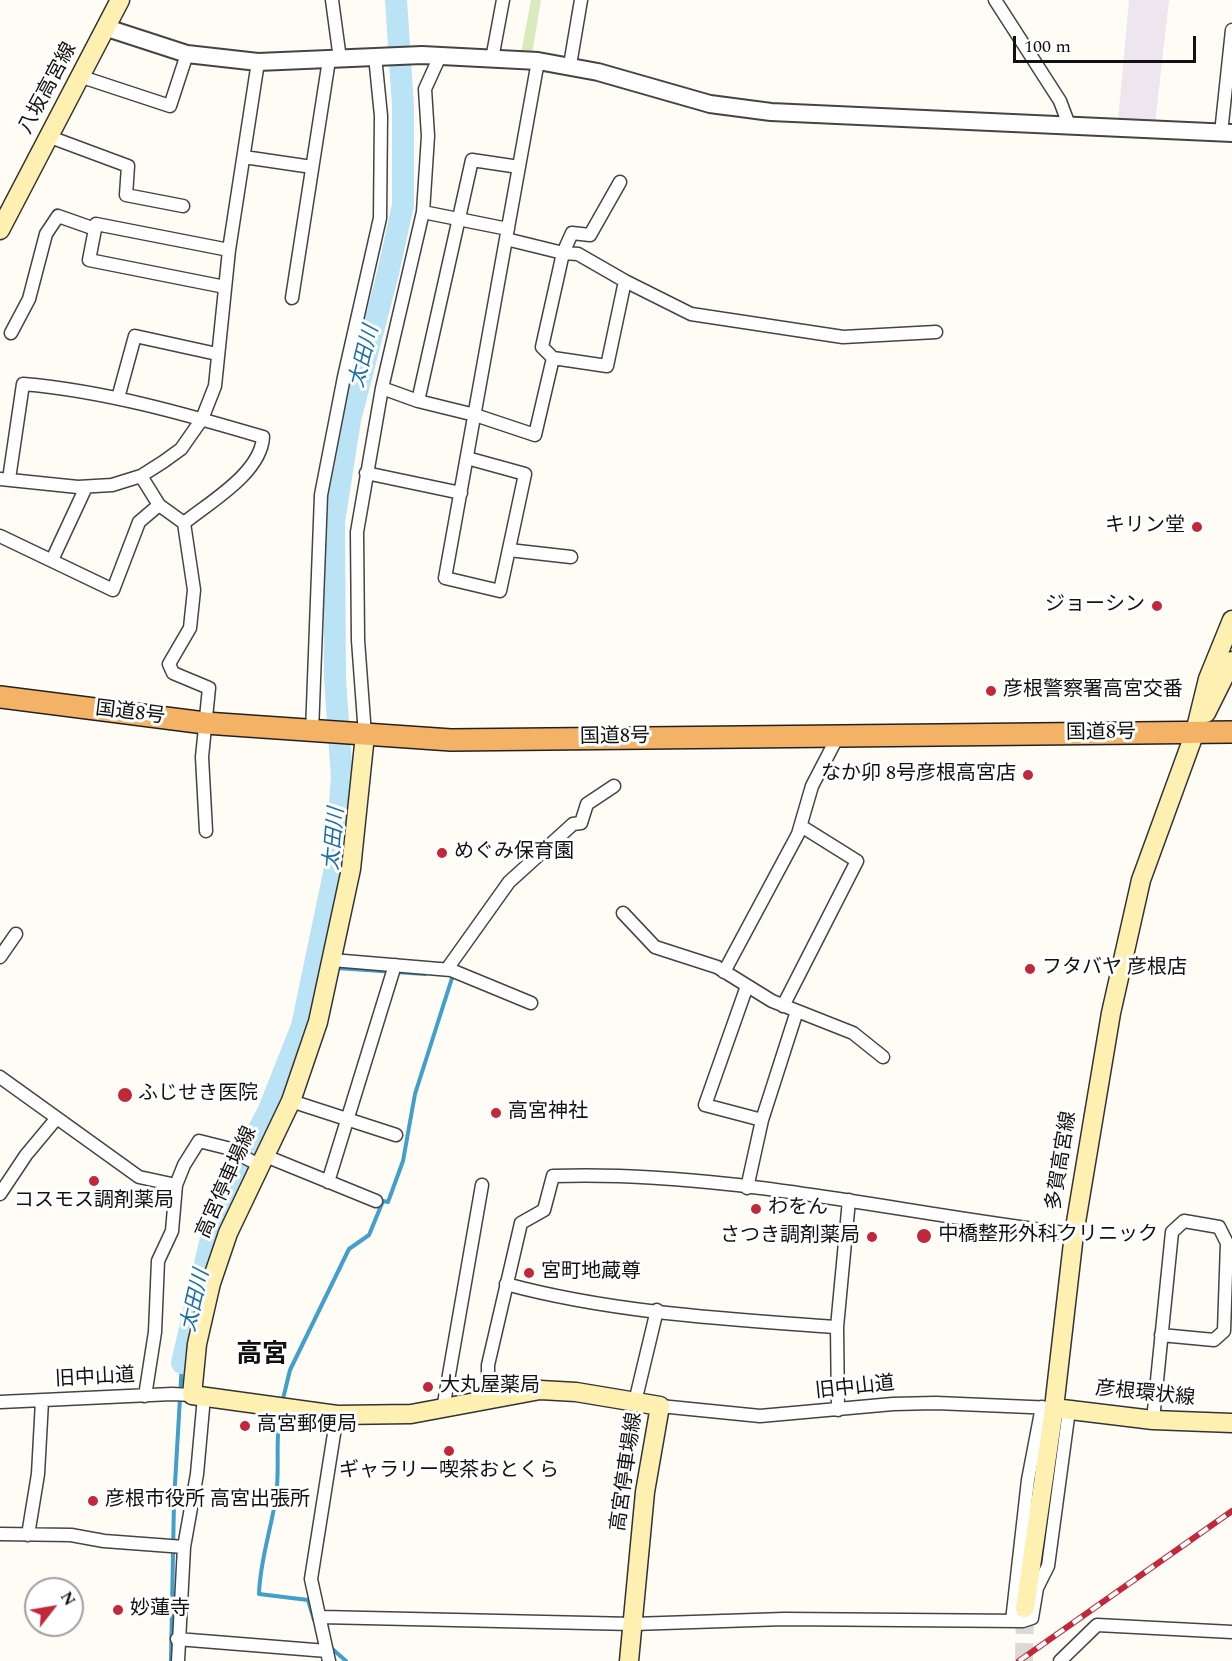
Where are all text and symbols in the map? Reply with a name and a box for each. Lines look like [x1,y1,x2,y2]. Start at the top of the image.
scale bar [1016,24,1199,62]
text: 100 m [1024,33,1071,60]
street label: 八坂高宮線 [15,39,83,139]
water label: 太田川 [346,323,386,391]
place label: キリン堂 [1105,515,1185,539]
marker: キリン堂 [1190,520,1204,534]
place label: ジョーシン [1045,594,1145,618]
marker: ジョーシン [1150,599,1164,613]
place label: 彦根警察署高宮交番 [1003,679,1183,703]
marker: 彦根警察署高宮交番 [984,684,998,698]
street label: 国道8号 [94,698,166,730]
street label: 国道8号 [1066,721,1136,747]
street label: 国道8号 [580,725,650,751]
place label: なか卯 8号彦根高宮店 [821,763,1016,787]
marker: なか卯 8号彦根高宮店 [1021,768,1035,782]
water label: 太田川 [321,807,351,871]
place label: めぐみ保育園 [454,841,574,865]
marker: めぐみ保育園 [435,846,449,860]
place label: フタバヤ 彦根店 [1042,957,1187,981]
marker: フタバヤ 彦根店 [1023,962,1037,976]
place label: ふじせき医院 [138,1083,258,1107]
marker: ふじせき医院 [116,1086,134,1104]
place label: 高宮神社 [508,1101,588,1125]
marker: 高宮神社 [489,1106,503,1120]
street label: 多賀高宮線 [1043,1110,1083,1212]
street label: 高宮停車場線 [193,1123,263,1243]
marker: コスモス調剤薬局 [87,1174,101,1188]
place label: コスモス調剤薬局 [14,1190,174,1214]
place label: わをん [768,1197,828,1221]
marker: わをん [749,1202,763,1216]
place label: 中橋整形外科クリニック [938,1224,1158,1248]
place label: さつき調剤薬局 [720,1225,860,1249]
marker: 中橋整形外科クリニック [915,1227,933,1245]
marker: さつき調剤薬局 [865,1230,879,1244]
place label: 宮町地蔵尊 [541,1261,641,1285]
marker: 宮町地蔵尊 [522,1266,536,1280]
water label: 太田川 [178,1267,216,1335]
district label: 高宮 [236,1341,288,1373]
street label: 旧中山道 [54,1365,136,1393]
street label: 旧中山道 [814,1373,896,1405]
place label: 大丸屋薬局 [440,1375,540,1399]
street label: 彦根環状線 [1094,1378,1196,1412]
marker: 大丸屋薬局 [421,1380,435,1394]
street label: 高宮停車場線 [608,1411,648,1533]
place label: 高宮郵便局 [257,1414,357,1438]
marker: 高宮郵便局 [238,1419,252,1433]
marker: ギャラリー喫茶おとくら [442,1444,456,1458]
place label: ギャラリー喫茶おとくら [339,1460,559,1484]
place label: 彦根市役所 高宮出張所 [105,1489,310,1513]
marker: 彦根市役所 高宮出張所 [86,1494,100,1508]
north arrow [24,1577,84,1637]
text: N [54,1587,81,1611]
place label: 妙蓮寺 [130,1598,190,1622]
marker: 妙蓮寺 [111,1603,125,1617]

